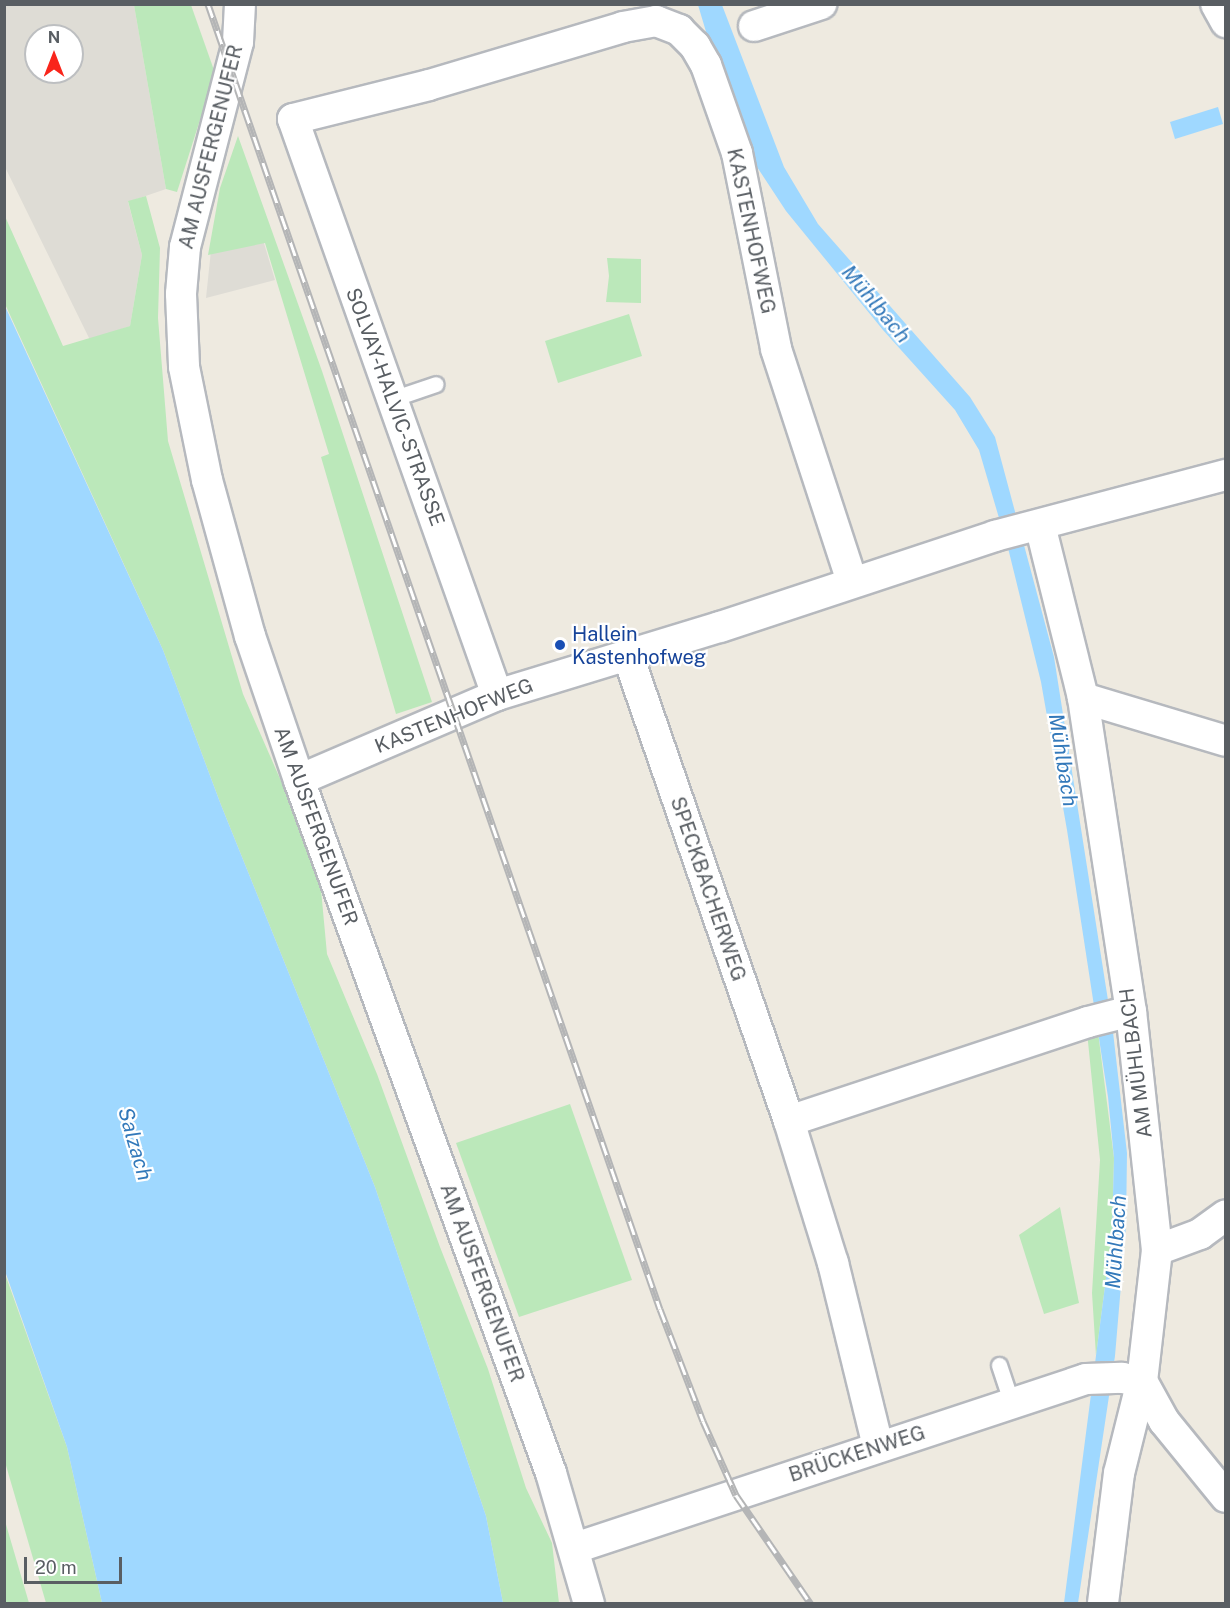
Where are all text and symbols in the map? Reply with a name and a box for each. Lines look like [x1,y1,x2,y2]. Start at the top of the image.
north arrow [24,24,84,84]
text: N [48,28,60,47]
street label: AM AUSFERGENUFER [174,42,248,252]
street label: KASTENHOFWEG [722,146,780,316]
water label: Mühlbach [836,260,916,348]
street label: SOLVAY-HALVIC-STRASSE [341,285,449,529]
place label: Hallein Kastenhofweg [572,622,706,669]
marker: Hallein Kastenhofweg [553,638,567,652]
street label: KASTENHOFWEG [371,673,537,759]
water label: Mühlbach [1043,712,1083,808]
street label: AM AUSFERGENUFER [269,723,363,929]
street label: SPECKBACHERWEG [665,794,751,984]
street label: AM MÜHLBACH [1115,987,1157,1139]
water label: Salzach [113,1104,157,1184]
street label: AM AUSFERGENUFER [435,1180,529,1386]
water label: Mühlbach [1100,1194,1132,1290]
street label: BRÜCKENWEG [786,1421,928,1487]
scale bar [27,1545,124,1583]
text: 20 m [35,1557,77,1578]

